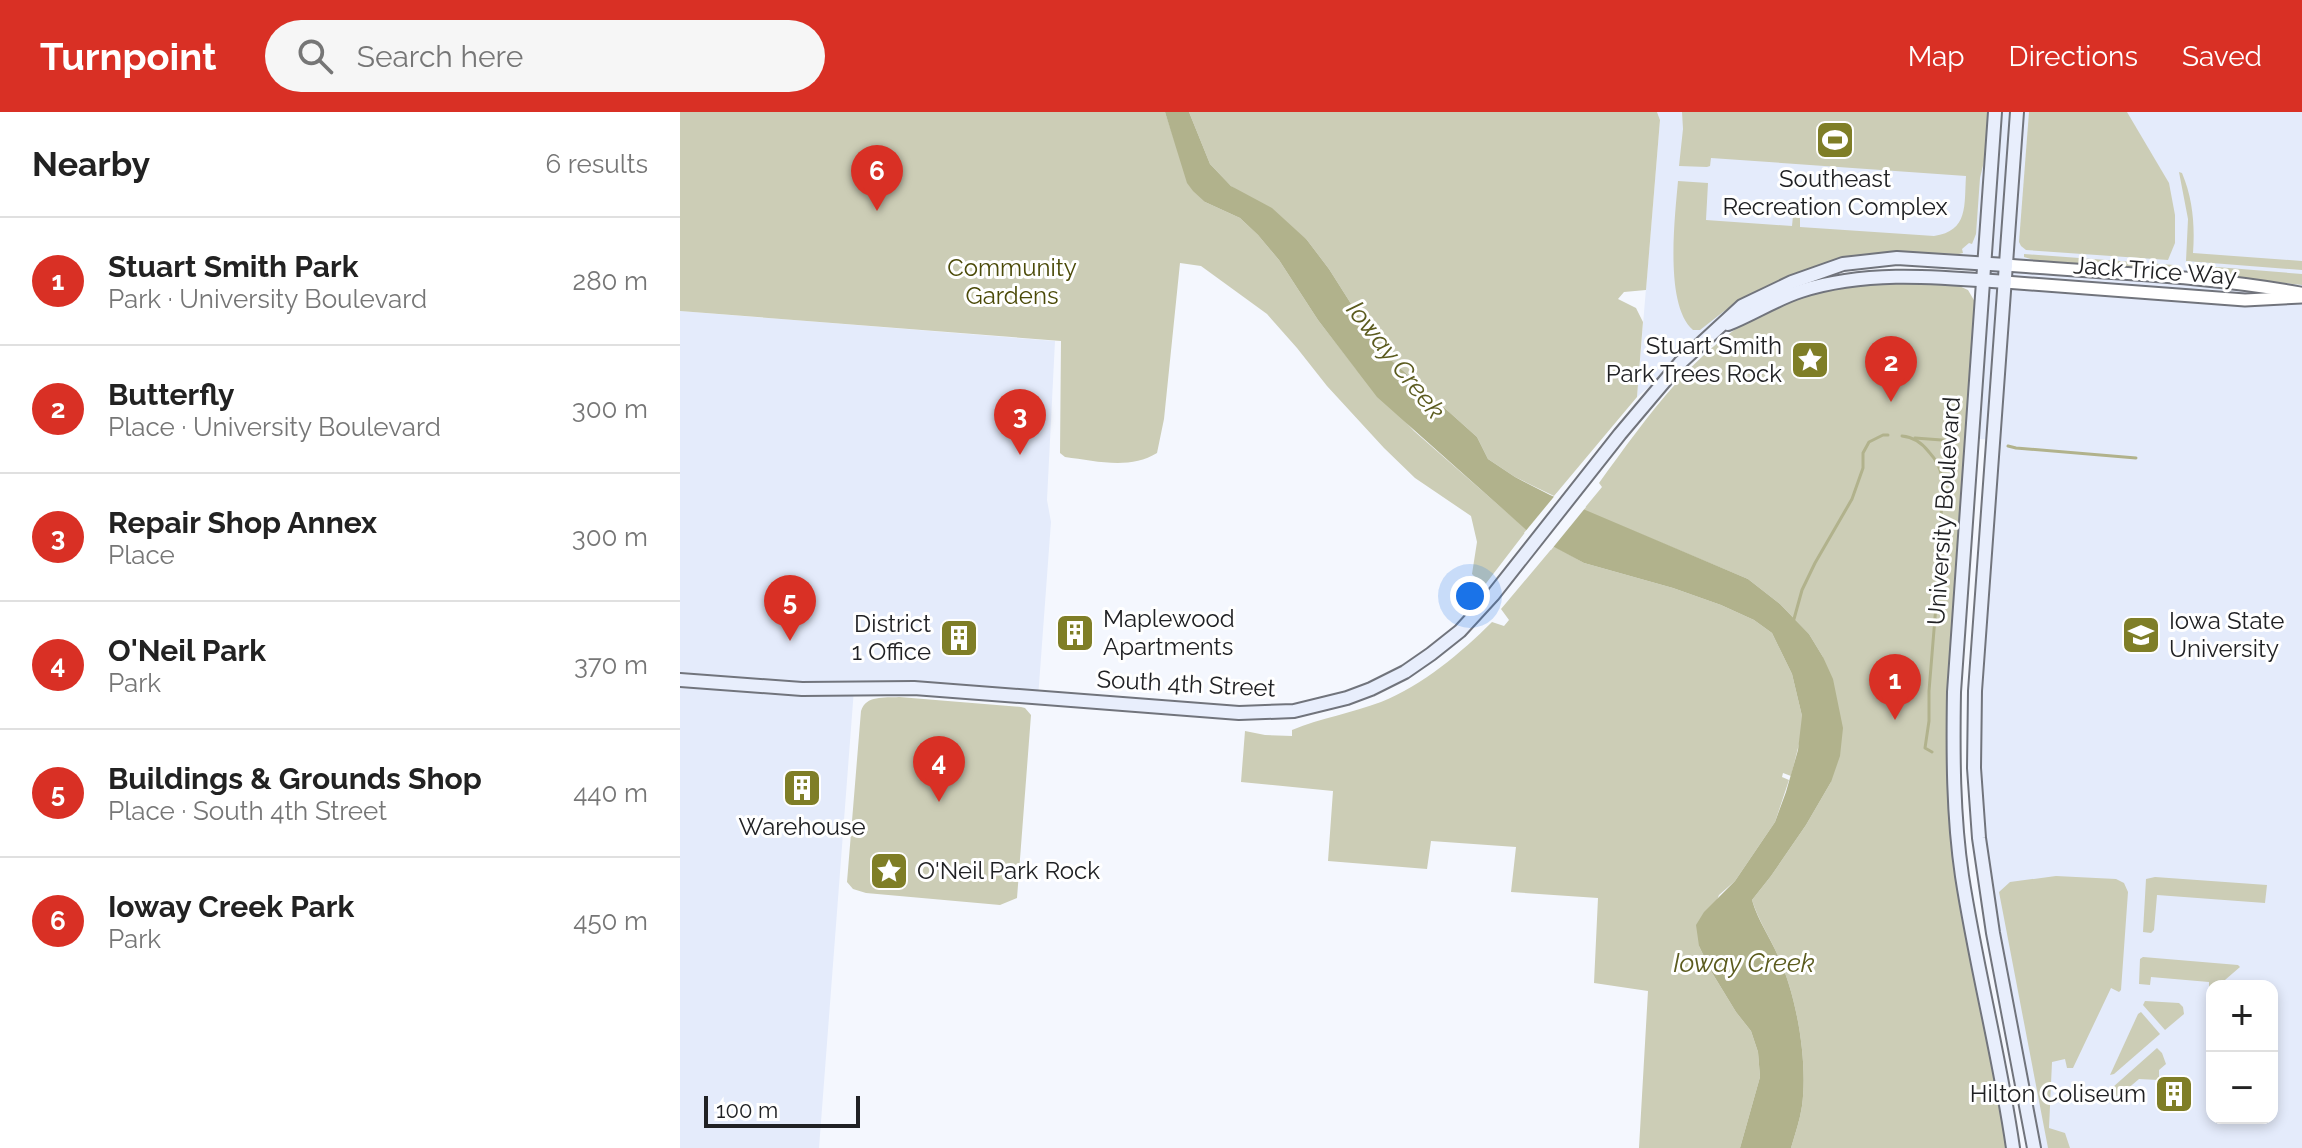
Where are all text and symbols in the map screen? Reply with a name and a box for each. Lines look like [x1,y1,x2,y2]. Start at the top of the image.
search box [265,20,825,92]
text: Turnpoint [40,34,217,79]
icon: search [293,34,337,78]
text: Search here [357,39,523,74]
text: Map [1908,40,1965,73]
text: Directions [2009,40,2138,73]
text: Saved [2182,40,2262,73]
sports icon: Southeast Recreation Complex [1814,119,1856,161]
text: Nearby [32,144,150,184]
pin: 6 [851,145,903,211]
text: 6 results [545,149,648,179]
place label: Southeast Recreation Complex [1722,164,1948,221]
text: Stuart Smith Park [108,249,358,284]
street label: Jack Trice Way [2072,250,2238,291]
park label: Community Gardens [947,253,1077,310]
text: 1 [52,266,64,296]
text: 280 m [573,266,648,296]
text: Park · University Boulevard [108,284,427,314]
water label: Ioway Creek [1341,295,1451,425]
place label: Stuart Smith Park Trees Rock [1606,331,1782,388]
pin: 2 [1865,336,1917,402]
place icon: Stuart Smith Park Trees Rock [1789,339,1831,381]
text: Butterfly [108,377,235,412]
pin: 3 [994,389,1046,455]
text: 2 [51,394,65,424]
text: 300 m [572,394,648,424]
street label: University Boulevard [1921,396,1966,626]
text: Place · University Boulevard [108,412,441,442]
text: Repair Shop Annex [108,505,377,540]
text: 3 [51,522,65,552]
text: 300 m [572,522,648,552]
text: Place [108,540,175,570]
pin: 5 [764,575,816,641]
your location [1450,576,1490,616]
place label: Maplewood Apartments [1103,604,1235,661]
place label: Iowa State University [2169,606,2284,663]
place label: District 1 Office [852,609,931,666]
building icon: Maplewood Apartments [1054,612,1096,654]
school or university icon: Iowa State University [2120,614,2162,656]
building icon: District 1 Office [938,617,980,659]
text: O'Neil Park [108,633,266,668]
text: 4 [51,650,65,680]
text: 370 m [574,650,648,680]
pin: 1 [1869,654,1921,720]
street label: South 4th Street [1096,664,1276,703]
text: Park [108,668,161,698]
pin: 4 [913,736,965,802]
text: Buildings & Grounds Shop [108,761,482,796]
building icon: Warehouse [781,767,823,809]
text: 5 [51,778,65,808]
text: 440 m [573,778,648,808]
text: Place · South 4th Street [108,796,387,826]
place label: Warehouse [738,812,866,841]
place icon: O'Neil Park Rock [868,850,910,892]
place label: O'Neil Park Rock [917,856,1100,885]
text: Ioway Creek Park [108,889,354,924]
text: 6 [50,906,66,936]
text: 450 m [573,906,648,936]
text: Park [108,924,161,954]
water label: Ioway Creek [1673,948,1815,978]
map controls [2206,980,2278,1124]
button: + [2206,980,2278,1052]
button: − [2206,1052,2278,1124]
building icon: Hilton Coliseum [2153,1073,2195,1115]
place label: Hilton Coliseum [1970,1079,2146,1108]
scale bar [704,1092,860,1128]
text: 100 m [716,1097,778,1123]

